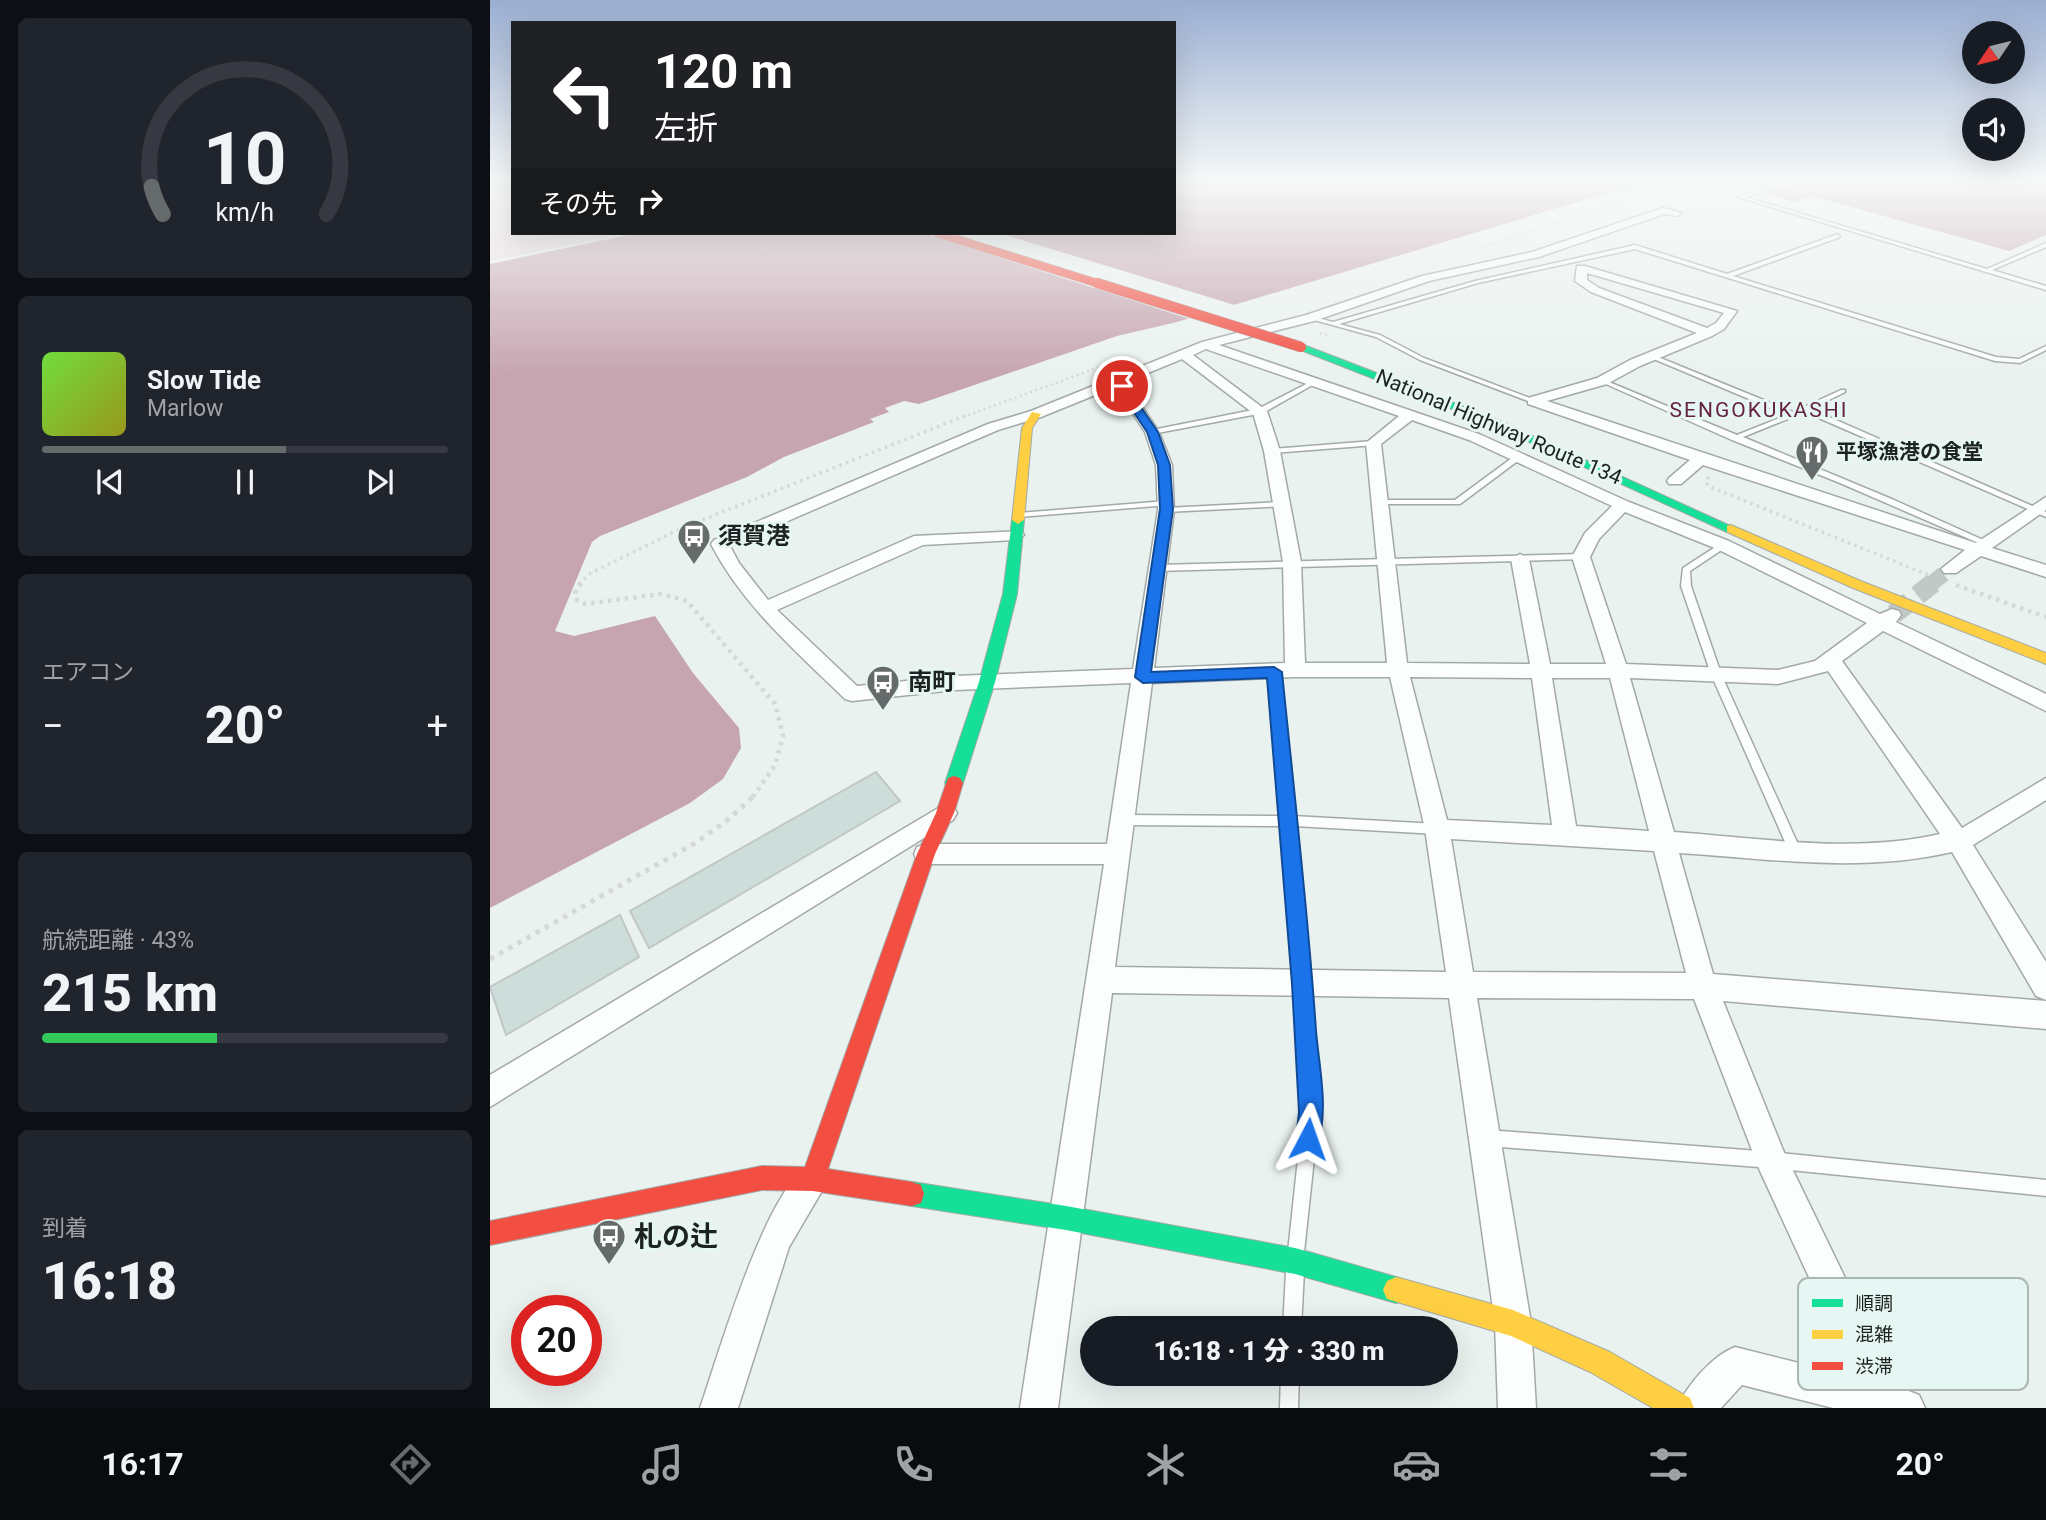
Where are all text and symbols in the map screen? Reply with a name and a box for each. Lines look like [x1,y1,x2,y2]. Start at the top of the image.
north arrow [1962,21,2025,84]
map controls [1962,21,2025,161]
text: 120 m [654,43,793,100]
icon: left [539,49,630,140]
button: sound [1962,98,2025,161]
text: 左折 [654,109,718,147]
text: 10 [203,116,287,202]
icon: right [631,182,669,220]
text: その先 [539,189,617,219]
text: km/h [216,198,274,227]
pin [1092,356,1152,416]
street label: National Highway Route 134 [1373,364,1626,490]
text: Slow Tide [147,365,261,395]
icon: arrive [1103,367,1141,405]
text: Marlow [147,395,223,422]
district label: SENGOKUKASHI [1670,398,1848,422]
restaurant icon: 平塚漁港の食堂 [1793,433,1831,482]
place label: 平塚漁港の食堂 [1836,440,1983,464]
icon: previous [91,463,129,501]
icon: pause [226,463,264,501]
icon: next [361,463,399,501]
bus stop icon: 須賀港 [675,517,713,566]
place label: 須賀港 [718,522,790,550]
text: エアコン [42,659,134,686]
bus stop icon: 南町 [864,663,902,712]
place label: 南町 [908,668,956,696]
text: 20° [205,695,285,756]
text: − [42,704,64,748]
text: + [426,704,448,748]
text: 航続距離 · 43% [42,927,194,954]
text: 215 km [42,963,218,1024]
position arrow [1271,1102,1345,1176]
text: 到着 [42,1215,88,1242]
bus stop icon: 札の辻 [590,1217,628,1266]
place label: 札の辻 [634,1220,718,1253]
text: 16:18 [42,1251,177,1312]
legend [1798,1278,2028,1390]
text: 順調 [1855,1292,1893,1315]
speed limit sign: 20 [511,1295,602,1386]
text: 混雑 [1855,1323,1893,1346]
text: 16:18 · 1 分 · 330 m [1153,1336,1385,1366]
text: 渋滞 [1855,1355,1893,1378]
icon: directions [386,1440,435,1489]
icon: music [638,1440,687,1489]
icon: phone [889,1440,938,1489]
icon: climate [1141,1440,1190,1489]
icon: car [1392,1440,1441,1489]
icon: filters [1644,1440,1693,1489]
text: 16:17 [101,1445,184,1483]
text: 20° [1895,1445,1945,1483]

